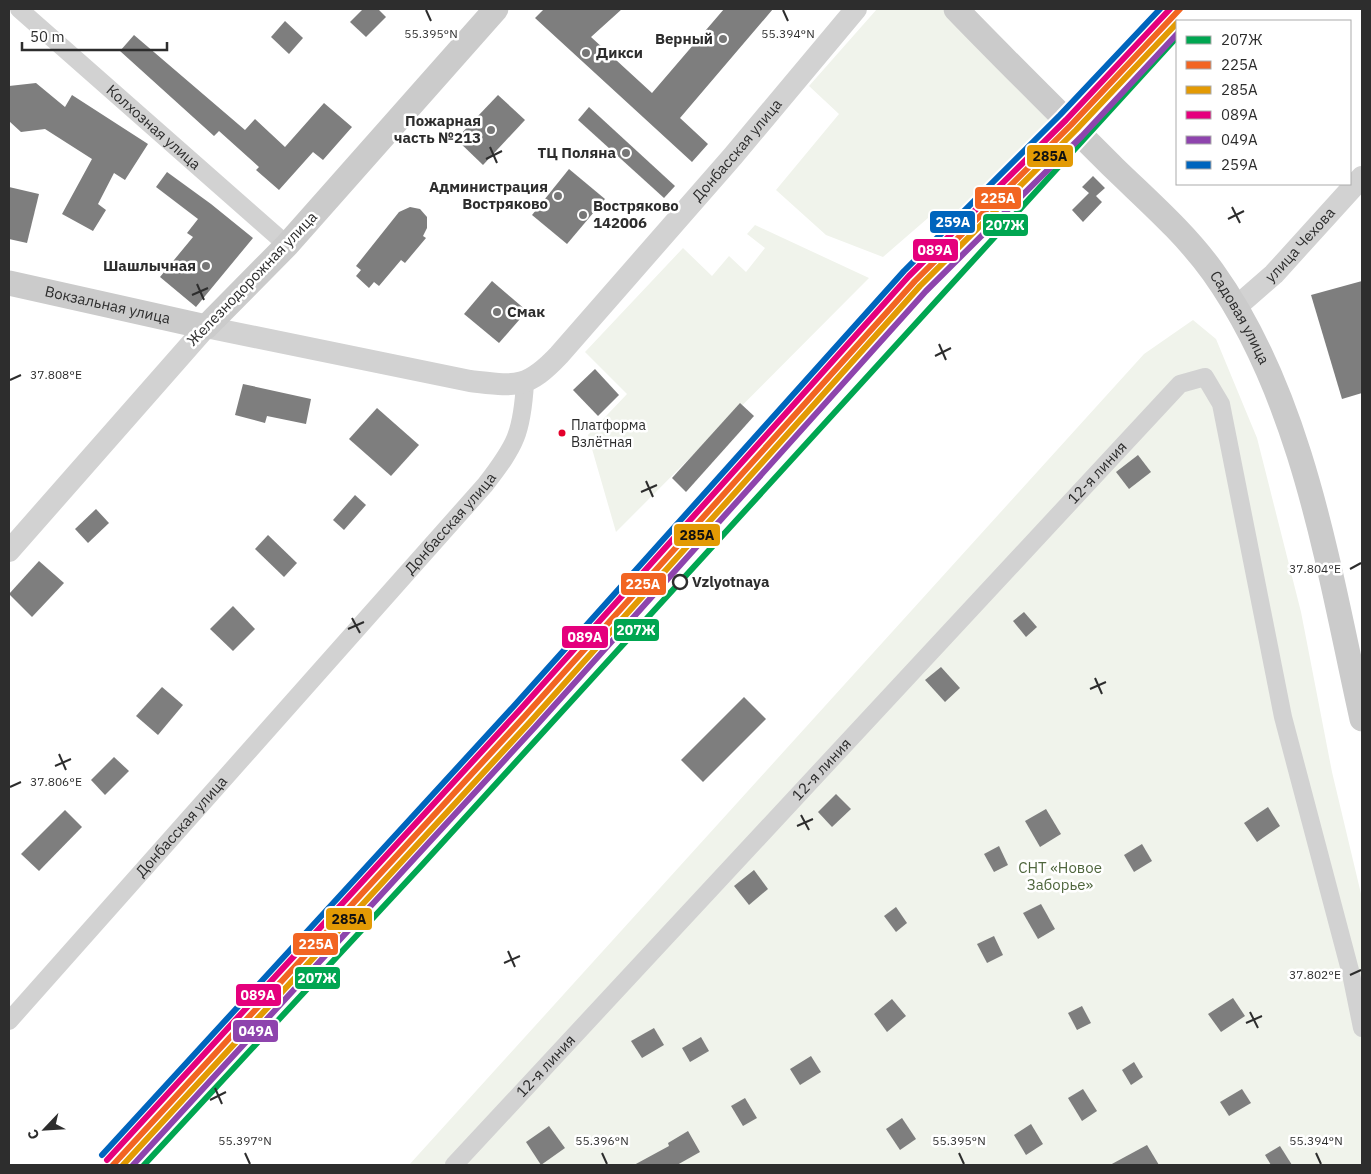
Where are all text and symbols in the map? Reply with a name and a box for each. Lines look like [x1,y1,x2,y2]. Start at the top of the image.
scale bar [22,20,168,52]
legend [1176,20,1351,185]
text: 55.395°N [404,26,458,41]
text: 55.394°N [761,26,815,41]
text: 50 m [30,27,65,46]
place label: Верный [655,29,713,48]
text: 207Ж [1221,30,1263,49]
marker: Верный [717,33,729,45]
place label: Дикси [596,43,643,62]
marker: Дикси [580,47,592,59]
text: 225А [1221,55,1258,74]
street label: Колхозная улица [102,80,205,174]
text: 285А [1221,80,1258,99]
street label: Донбасская улица [688,95,786,205]
text: 089А [1221,105,1258,124]
place label: Пожарная часть №213 [394,111,481,147]
marker: Пожарная часть №213 [485,124,497,136]
text: 049А [1221,130,1258,149]
place label: ТЦ Поляна [537,143,616,162]
line badge: 285А [1026,144,1074,168]
marker: ТЦ Поляна [620,147,632,159]
text: 285А [1033,147,1068,165]
text: 259А [1221,155,1258,174]
place label: Администрация Востряково [429,177,548,213]
line badge: 225А [974,186,1022,210]
text: 225А [981,189,1016,207]
marker: Администрация Востряково [552,190,564,202]
place label: Востряково 142006 [593,196,679,232]
street label: улица Чехова [1261,203,1339,286]
street label: Железнодорожная улица [182,207,321,350]
marker: Востряково 142006 [577,209,589,221]
line badge: 259А [929,210,976,234]
text: 259А [936,213,971,231]
line badge: 207Ж [982,213,1029,237]
text: 207Ж [985,216,1025,234]
line badge: 089А [912,238,959,262]
text: 089А [918,241,953,259]
place label: Шашлычная [103,256,196,275]
marker: Шашлычная [200,260,212,272]
street label: Садовая улица [1206,267,1274,367]
street label: Вокзальная улица [43,281,172,328]
place label: Смак [507,302,545,321]
marker: Смак [491,306,503,318]
text: 37.808°E [30,367,82,382]
place label: Платформа Взлётная [571,416,646,451]
marker: Платформа Взлётная [557,428,567,438]
street label: 12-я линия [1063,437,1131,508]
street label: Донбасская улица [400,469,500,578]
line badge: 285А [673,523,721,547]
text: 285А [680,526,715,544]
text: 37.804°E [1289,561,1341,576]
line badge: 225А [620,572,667,596]
place label: Vzlyotnaya [692,572,770,591]
marker: Vzlyotnaya [672,574,688,590]
text: 225А [626,575,661,593]
line badge: 207Ж [613,618,660,642]
text: 207Ж [616,621,656,639]
line badge: 089А [561,625,609,649]
text: 089А [568,628,603,646]
street label: 12-я линия [788,734,855,804]
street label: Донбасская улица [131,772,231,881]
text: 37.806°E [30,774,82,789]
park label: СНТ «Новое Заборье» [1018,858,1102,894]
line badge: 285А [325,907,373,931]
text: 285А [332,910,367,928]
line badge: 225А [292,932,339,956]
text: 225А [299,935,334,953]
line badge: 207Ж [294,966,341,990]
text: 37.802°E [1289,967,1341,982]
text: 207Ж [297,969,337,987]
line badge: 089А [235,983,282,1007]
text: 089А [241,986,276,1004]
line badge: 049А [232,1019,279,1043]
text: 049А [239,1022,274,1040]
street label: 12-я линия [512,1031,579,1101]
north arrow [20,1104,70,1154]
text: С [23,1127,43,1142]
text: 55.397°N [218,1133,272,1148]
text: 55.396°N [575,1133,629,1148]
text: 55.395°N [932,1133,986,1148]
text: 55.394°N [1289,1133,1343,1148]

